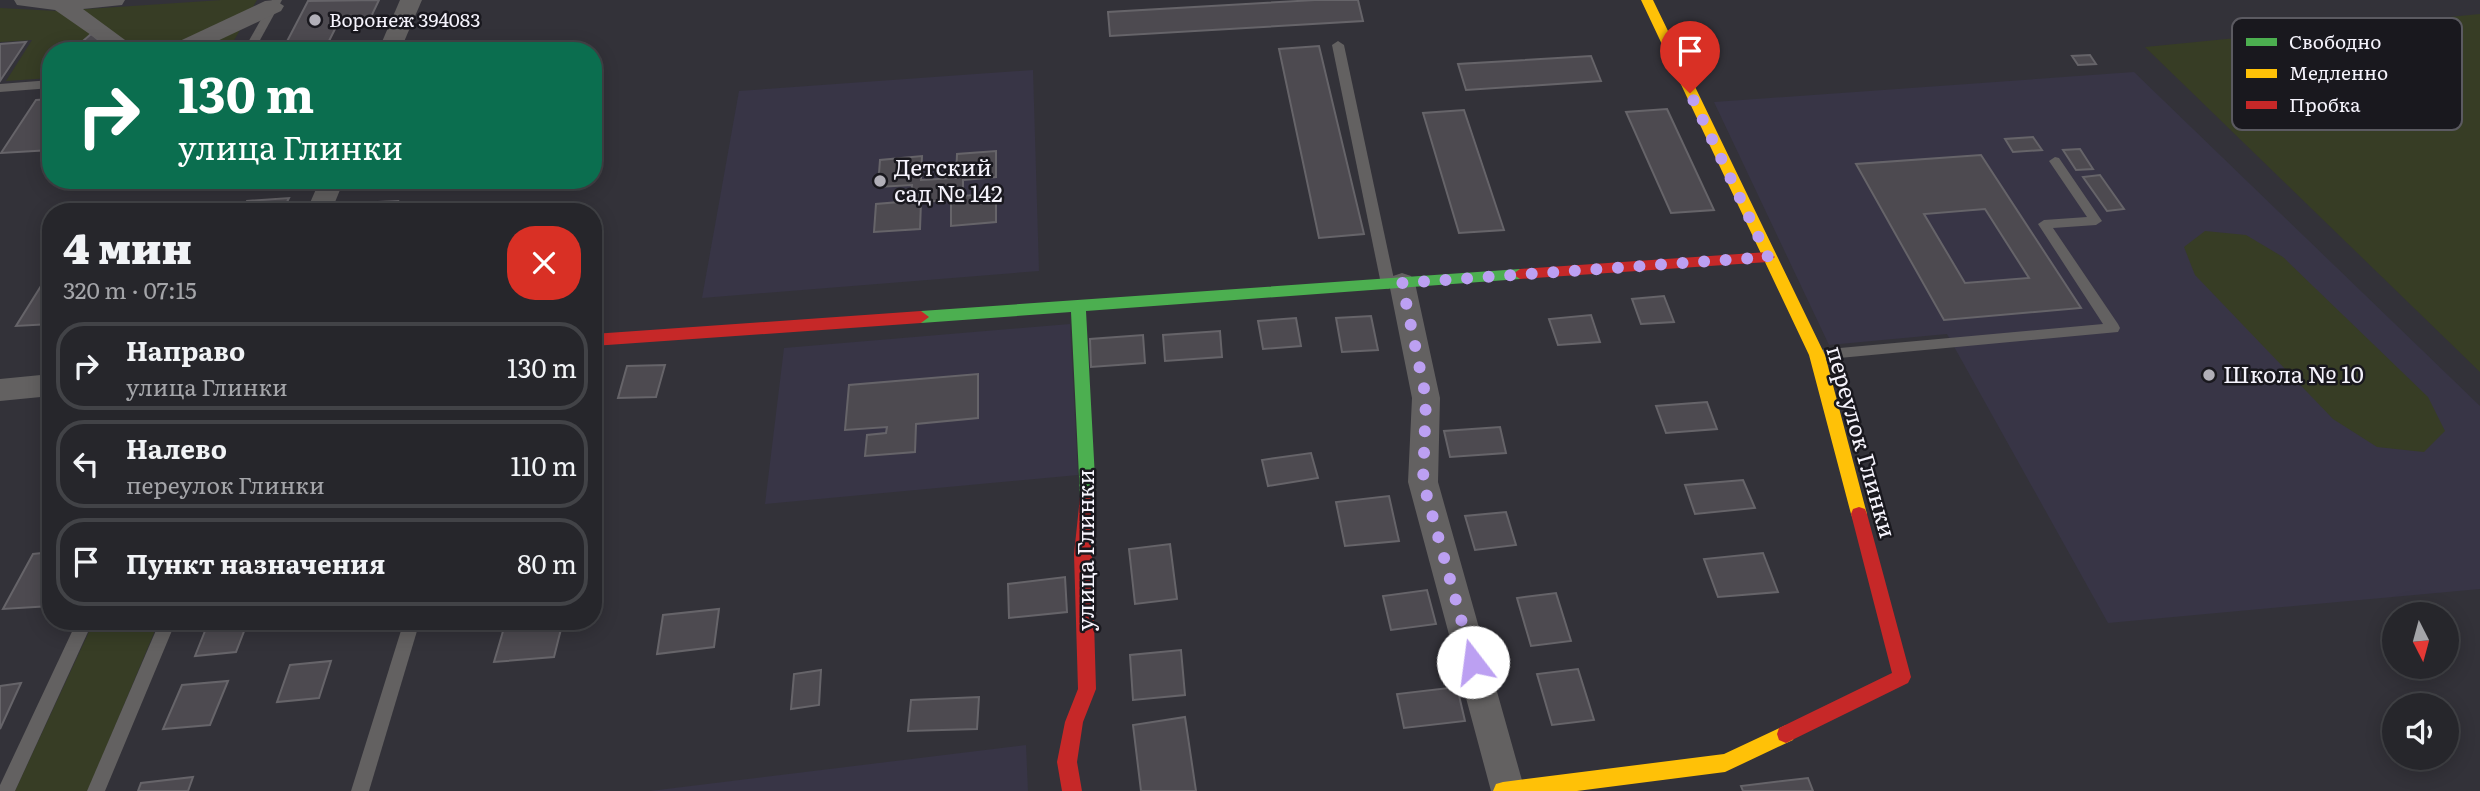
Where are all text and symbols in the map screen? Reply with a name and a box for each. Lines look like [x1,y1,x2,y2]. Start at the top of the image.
place label: Воронеж 394083 [329,5,481,33]
marker: Воронеж 394083 [307,12,323,28]
legend [2232,18,2462,130]
pin [1660,21,1720,93]
text: Свободно [2289,27,2381,55]
icon: arrive [1671,32,1709,70]
text: 130 m [178,55,314,128]
text: Медленно [2289,58,2388,86]
icon: right [63,70,154,161]
text: Пробка [2289,90,2361,118]
text: улица Глинки [178,122,403,170]
place label: Детский сад № 142 [894,149,1003,209]
marker: Детский сад № 142 [872,173,888,189]
text: 4 мин [63,215,192,277]
button: close [507,226,581,300]
text: 320 m · 07:15 [63,272,197,306]
text: Направо [126,330,245,369]
street label: переулок Глинки [1819,341,1907,542]
icon: right [67,347,105,385]
text: 130 m [507,347,577,386]
place label: Школа № 10 [2223,356,2364,390]
marker: Школа № 10 [2201,367,2217,383]
text: улица Глинки [126,369,288,403]
text: Налево [126,428,227,467]
icon: left [67,445,105,483]
text: 110 m [510,445,577,484]
text: переулок Глинки [126,467,325,501]
street label: улица Глинки [1067,469,1101,631]
icon: arrive [67,543,105,581]
text: Пункт назначения [126,543,385,582]
text: 80 m [517,543,577,582]
north arrow [2382,602,2459,679]
map controls [2382,602,2459,770]
position arrow [1436,625,1510,699]
button: sound [2382,693,2459,770]

